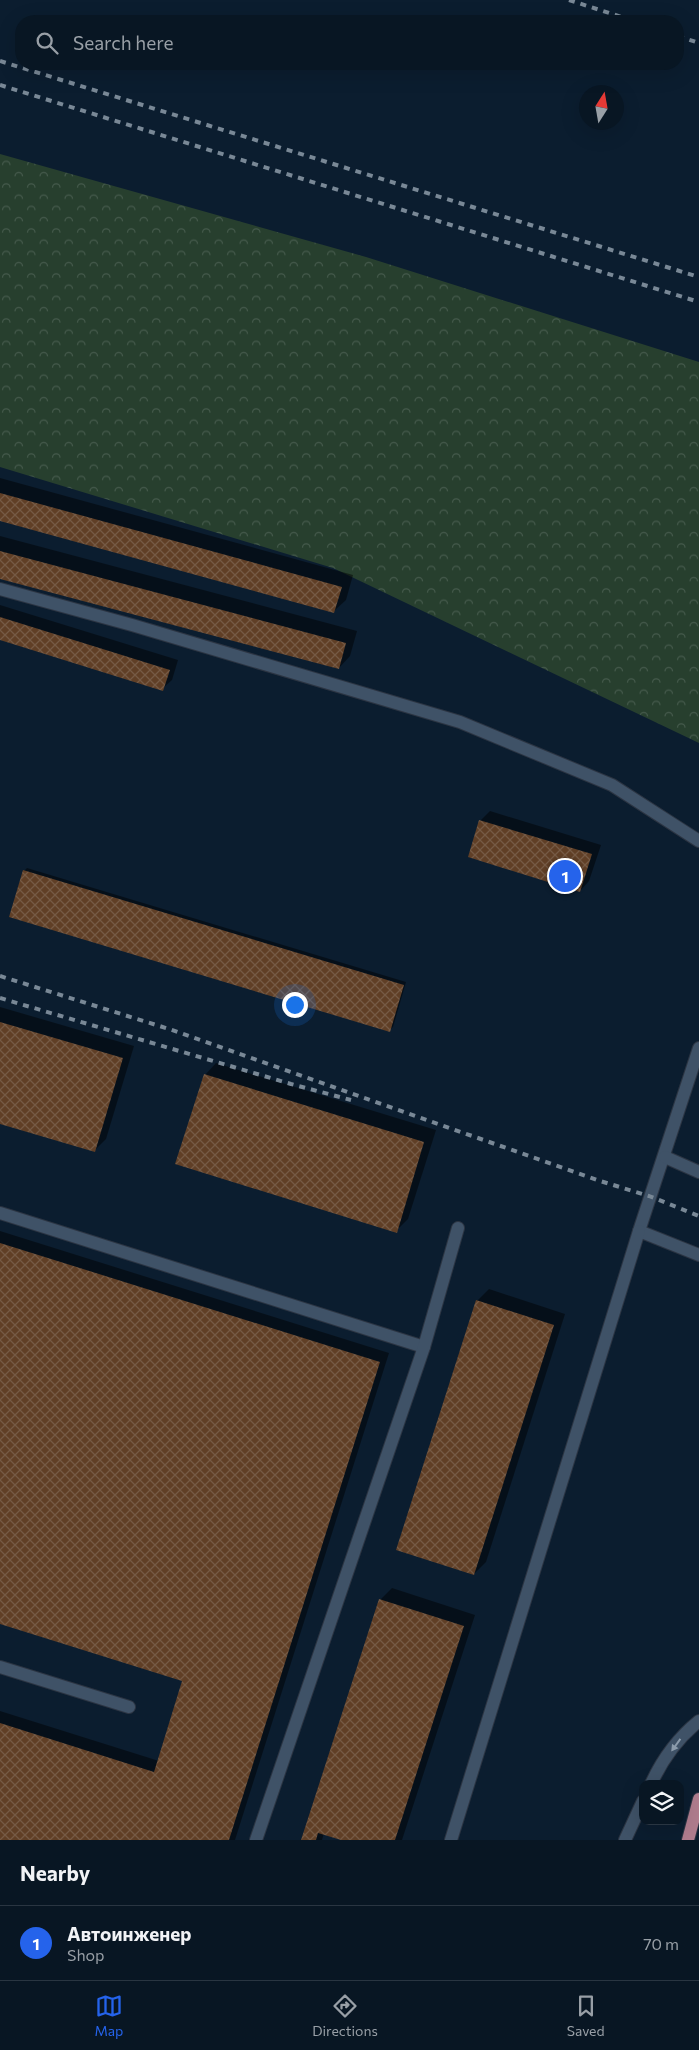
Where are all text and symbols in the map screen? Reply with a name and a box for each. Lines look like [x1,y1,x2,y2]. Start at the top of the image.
search box [15,15,684,70]
icon: search [33,29,61,57]
text: Search here [73,31,173,54]
north arrow [579,85,624,130]
pin: 1 [549,857,581,895]
your location [282,992,308,1018]
one-way arrow [671,1738,681,1752]
map controls [639,1780,684,1825]
button: layers [639,1780,684,1825]
text: Nearby [20,1860,90,1885]
text: Автоинженер [67,1922,191,1945]
text: 1 [32,1934,40,1953]
text: 70 m [643,1934,679,1953]
text: Shop [67,1945,105,1964]
tab: Map [94,1992,123,2039]
tab: Directions [312,1992,378,2039]
tab: Saved [567,1992,605,2039]

